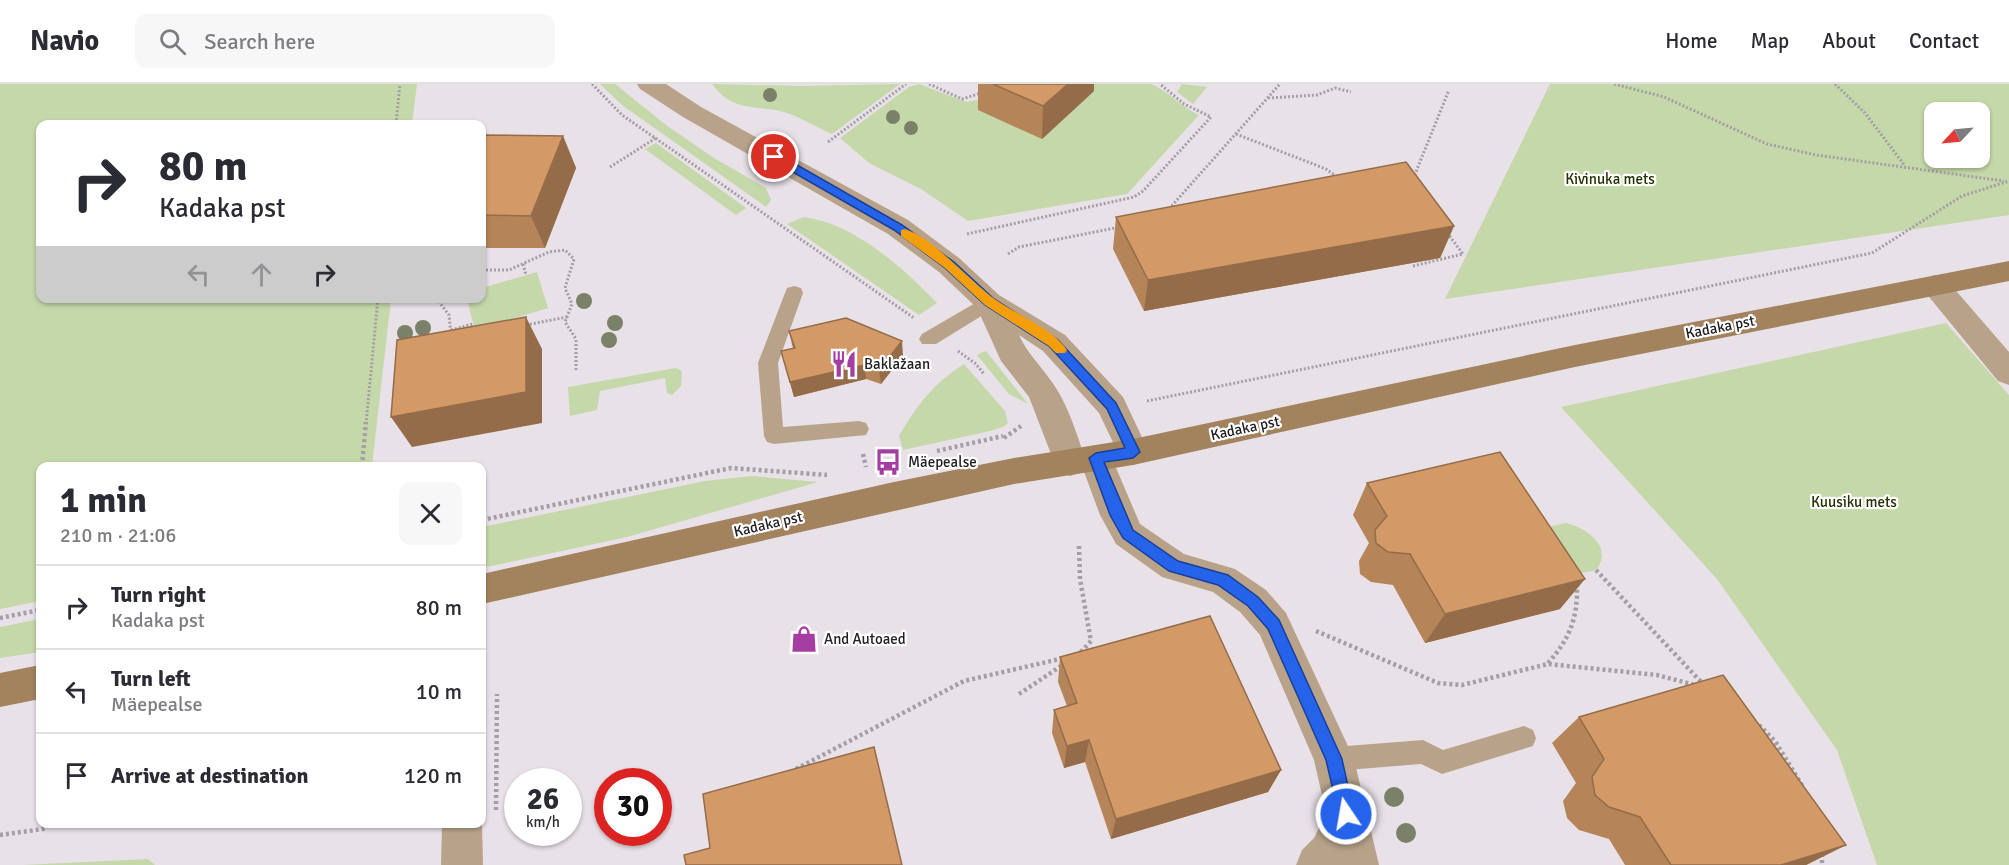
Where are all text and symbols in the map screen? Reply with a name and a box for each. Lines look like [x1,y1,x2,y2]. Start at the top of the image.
search box [135,14,555,68]
text: Navio [30,24,99,58]
icon: search [156,25,189,58]
text: Search here [204,28,315,55]
text: Home [1665,28,1718,54]
text: Map [1751,28,1789,54]
text: About [1822,28,1876,54]
text: Contact [1909,28,1979,54]
north arrow [1924,102,1990,168]
map controls [1924,102,1990,168]
pin [748,131,799,182]
icon: arrive [757,140,790,173]
text: 80 m [159,141,248,192]
icon: right [60,144,138,222]
park label: Kivinuka mets [1565,170,1655,188]
text: Kadaka pst [159,192,285,225]
icon: left [182,258,215,291]
icon: ahead [245,258,278,291]
icon: right [308,258,341,291]
street label: Kadaka pst [1684,311,1756,343]
restaurant icon: Baklažaan [829,349,859,379]
place label: Baklažaan [864,355,930,373]
street label: Kadaka pst [1209,412,1281,444]
bus stop icon: Mäepealse [873,447,903,477]
place label: Mäepealse [908,453,977,471]
text: 1 min [60,478,147,523]
button: close [399,482,462,545]
park label: Kuusiku mets [1811,493,1897,511]
street label: Kadaka pst [732,507,804,541]
text: 210 m · 21:06 [60,523,176,548]
text: Turn right [111,581,206,608]
icon: right [60,591,93,624]
text: 80 m [416,594,462,621]
text: Kadaka pst [111,608,205,633]
shop icon: And Autoaed [789,624,819,654]
place label: And Autoaed [824,630,906,648]
text: Turn left [111,665,191,692]
icon: left [60,675,93,708]
text: 10 m [416,678,462,705]
text: Mäepealse [111,692,203,717]
icon: arrive [60,759,93,792]
text: Arrive at destination [111,762,308,789]
text: 120 m [404,762,462,789]
speed limit sign: 30 [594,768,672,846]
text: 26 [527,781,559,818]
position arrow [1314,782,1378,846]
text: km/h [526,813,560,831]

